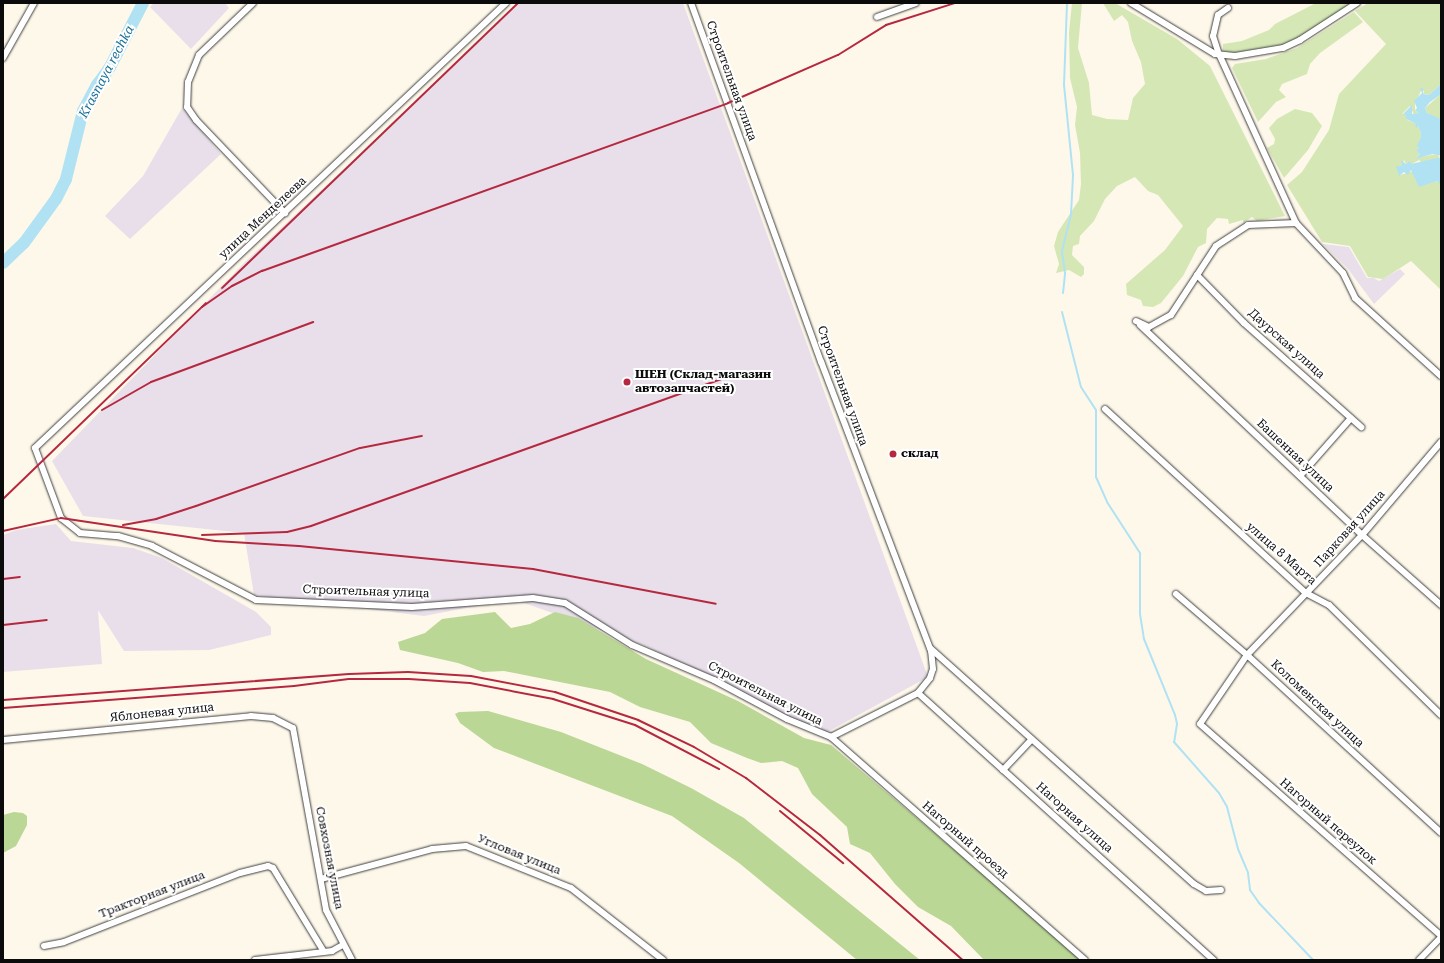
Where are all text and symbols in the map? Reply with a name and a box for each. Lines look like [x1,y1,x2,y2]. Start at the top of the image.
street label: Строительная улица [703,19,759,143]
water label: Krasnaya rechka [76,23,138,121]
street label: улица Менделеева [217,174,309,262]
street label: Даурская улица [1245,306,1327,382]
street label: Строительная улица [814,324,870,448]
place label: ШЕН (Склад-магазин автозапчастей) [635,368,771,396]
marker: ШЕН (Склад-магазин автозапчастей) [622,377,632,387]
street label: Башенная улица [1253,417,1337,495]
place label: склад [901,447,938,461]
marker: склад [888,449,898,459]
street label: Парковая улица [1312,488,1388,570]
street label: улица 8 Марта [1243,520,1319,588]
street label: Строительная улица [302,583,430,601]
street label: Коломенская улица [1268,657,1366,751]
street label: Строительная улица [705,659,825,729]
street label: Яблоневая улица [109,700,215,726]
street label: Нагорный переулок [1276,776,1380,868]
street label: Нагорная улица [1033,780,1115,856]
street label: Нагорный проезд [919,799,1011,881]
street label: Совхозная улица [312,805,346,911]
street label: Угловая улица [475,832,563,878]
street label: Тракторная улица [97,868,207,922]

